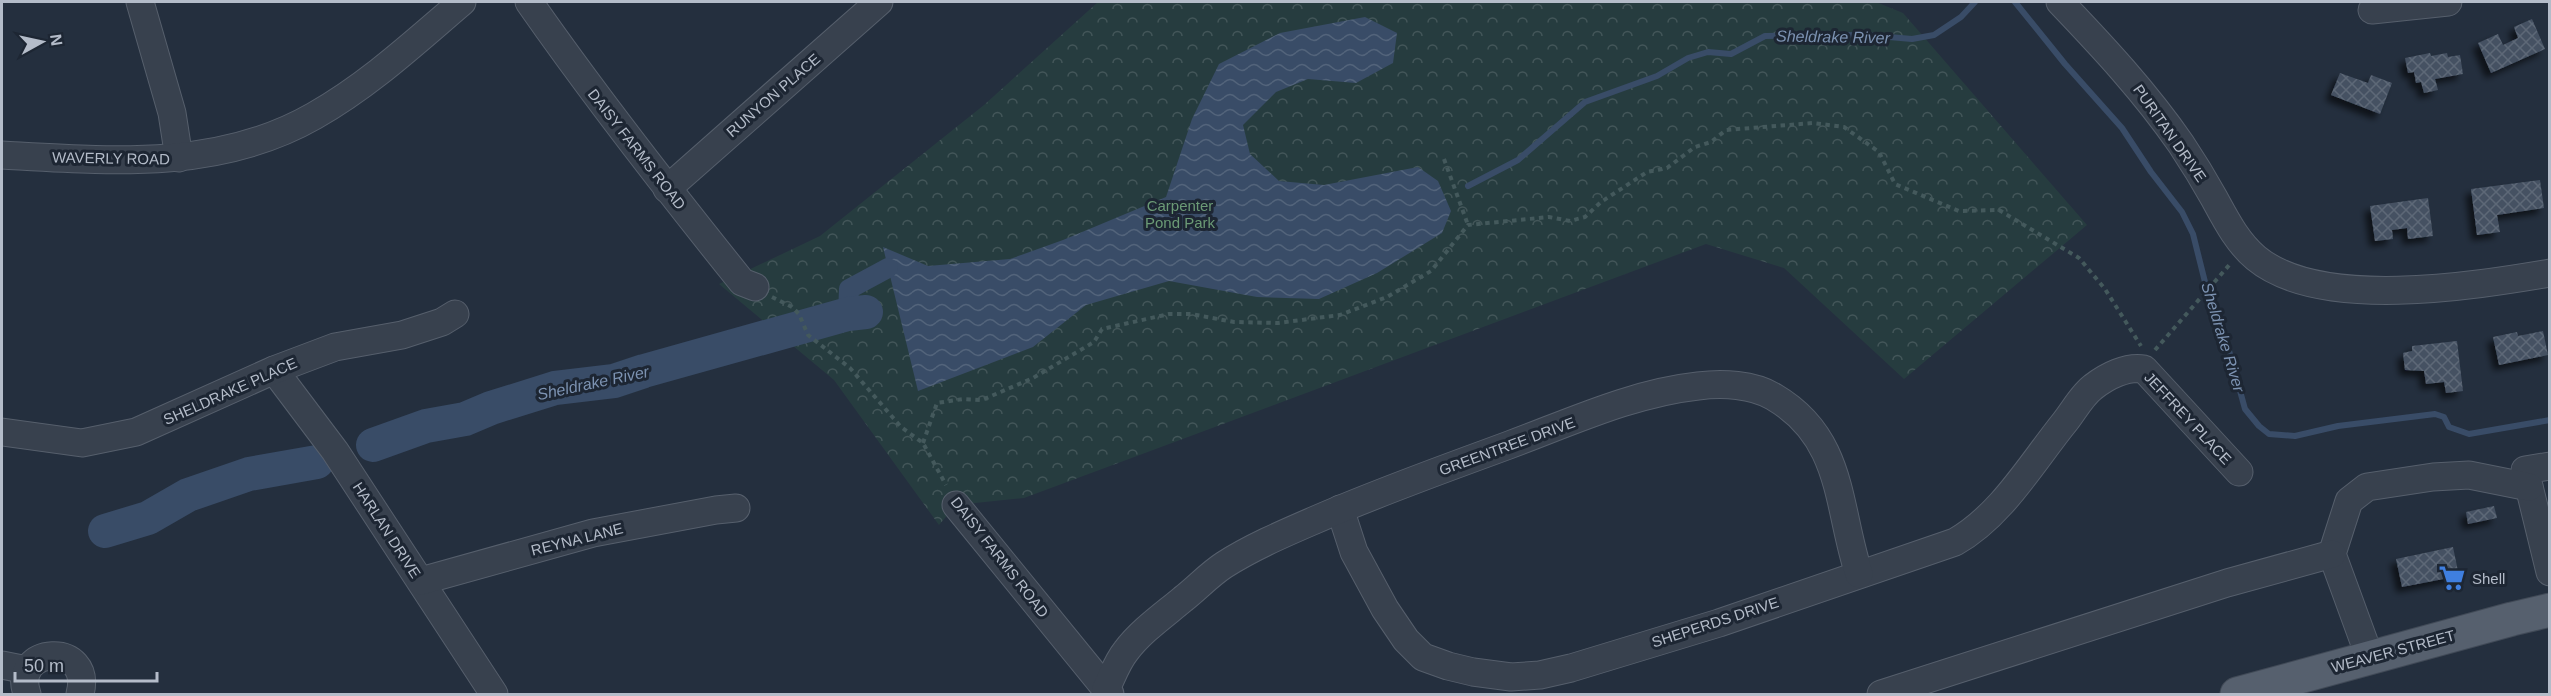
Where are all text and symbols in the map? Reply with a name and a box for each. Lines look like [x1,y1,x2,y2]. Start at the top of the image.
north arrow [12,12,72,72]
water label: Sheldrake River [1776,28,1891,47]
text: N [47,33,66,47]
street label: RUNYON PLACE [723,50,823,140]
street label: PURITAN DRIVE [2130,81,2210,185]
street label: DAISY FARMS ROAD [585,85,689,213]
street label: WAVERLY ROAD [52,148,170,168]
park label: Carpenter Pond Park [1145,197,1216,231]
water label: Sheldrake River [2198,280,2248,395]
street label: SHELDRAKE PLACE [161,354,299,428]
water label: Sheldrake River [536,363,651,403]
street label: JEFFREY PLACE [2141,368,2235,468]
street label: GREENTREE DRIVE [1437,413,1577,479]
street label: HARLAN DRIVE [350,479,424,581]
street label: DAISY FARMS ROAD [948,493,1052,621]
street label: REYNA LANE [529,519,625,559]
supermarket icon: Shell [2437,563,2467,593]
place label: Shell [2472,570,2505,587]
street label: SHEPERDS DRIVE [1649,593,1781,651]
street label: WEAVER STREET [2329,626,2457,676]
scale bar [15,645,158,683]
text: 50 m [24,656,64,676]

